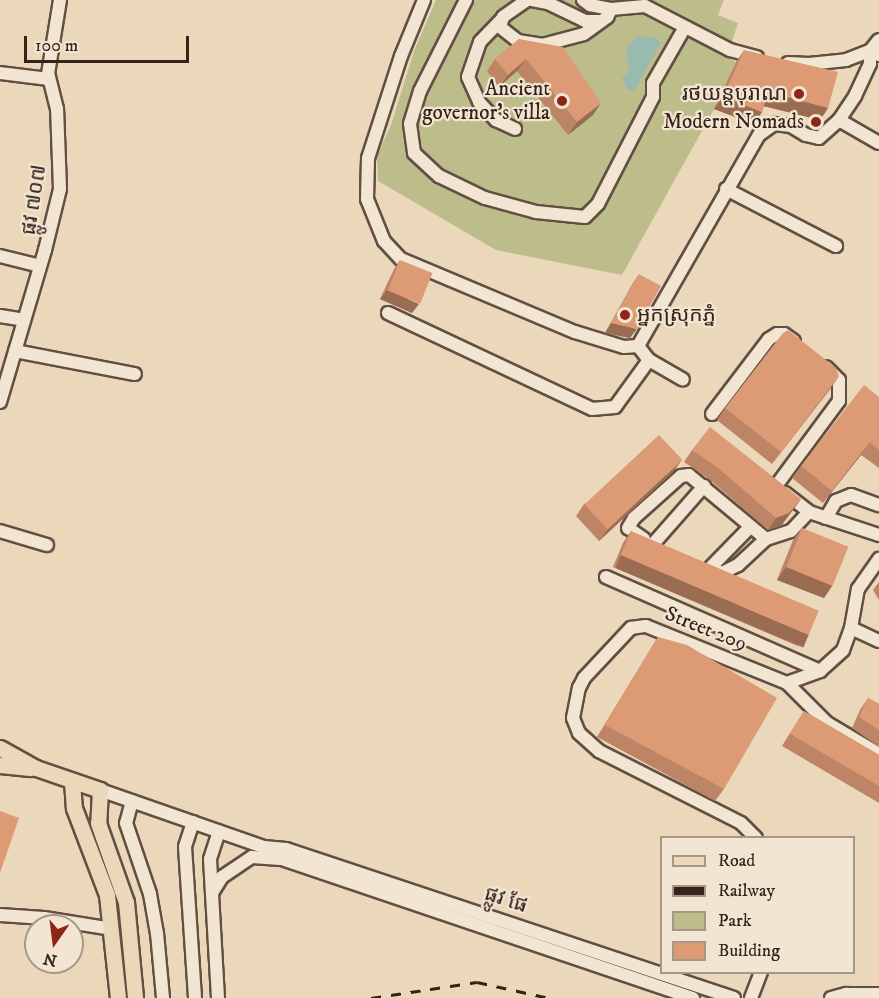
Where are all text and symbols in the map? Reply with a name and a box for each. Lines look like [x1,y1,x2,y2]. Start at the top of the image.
scale bar [27,24,192,62]
text: 100 m [35,35,78,57]
place label: Ancient governor's villa [422,76,550,126]
place label: រថយន្តបុរាណ [682,81,787,107]
marker: រថយន្តបុរាណ [792,87,806,101]
marker: Ancient governor's villa [555,94,569,108]
place label: Modern Nomads [663,109,804,135]
marker: Modern Nomads [809,115,823,129]
street label: ផ្លូវ ៧០៧ [16,163,52,237]
place label: អ្នកស្រុកភ្នំ [637,302,716,328]
marker: អ្នកស្រុកភ្នំ [618,308,632,322]
street label: Street 209 [661,601,751,657]
legend [660,836,855,974]
text: Road [718,850,755,872]
text: Railway [718,880,775,902]
street label: ផ្លូវ ផែ [481,881,531,919]
text: Park [718,910,752,932]
north arrow [24,914,84,974]
text: Building [718,940,780,962]
text: N [41,948,59,971]

